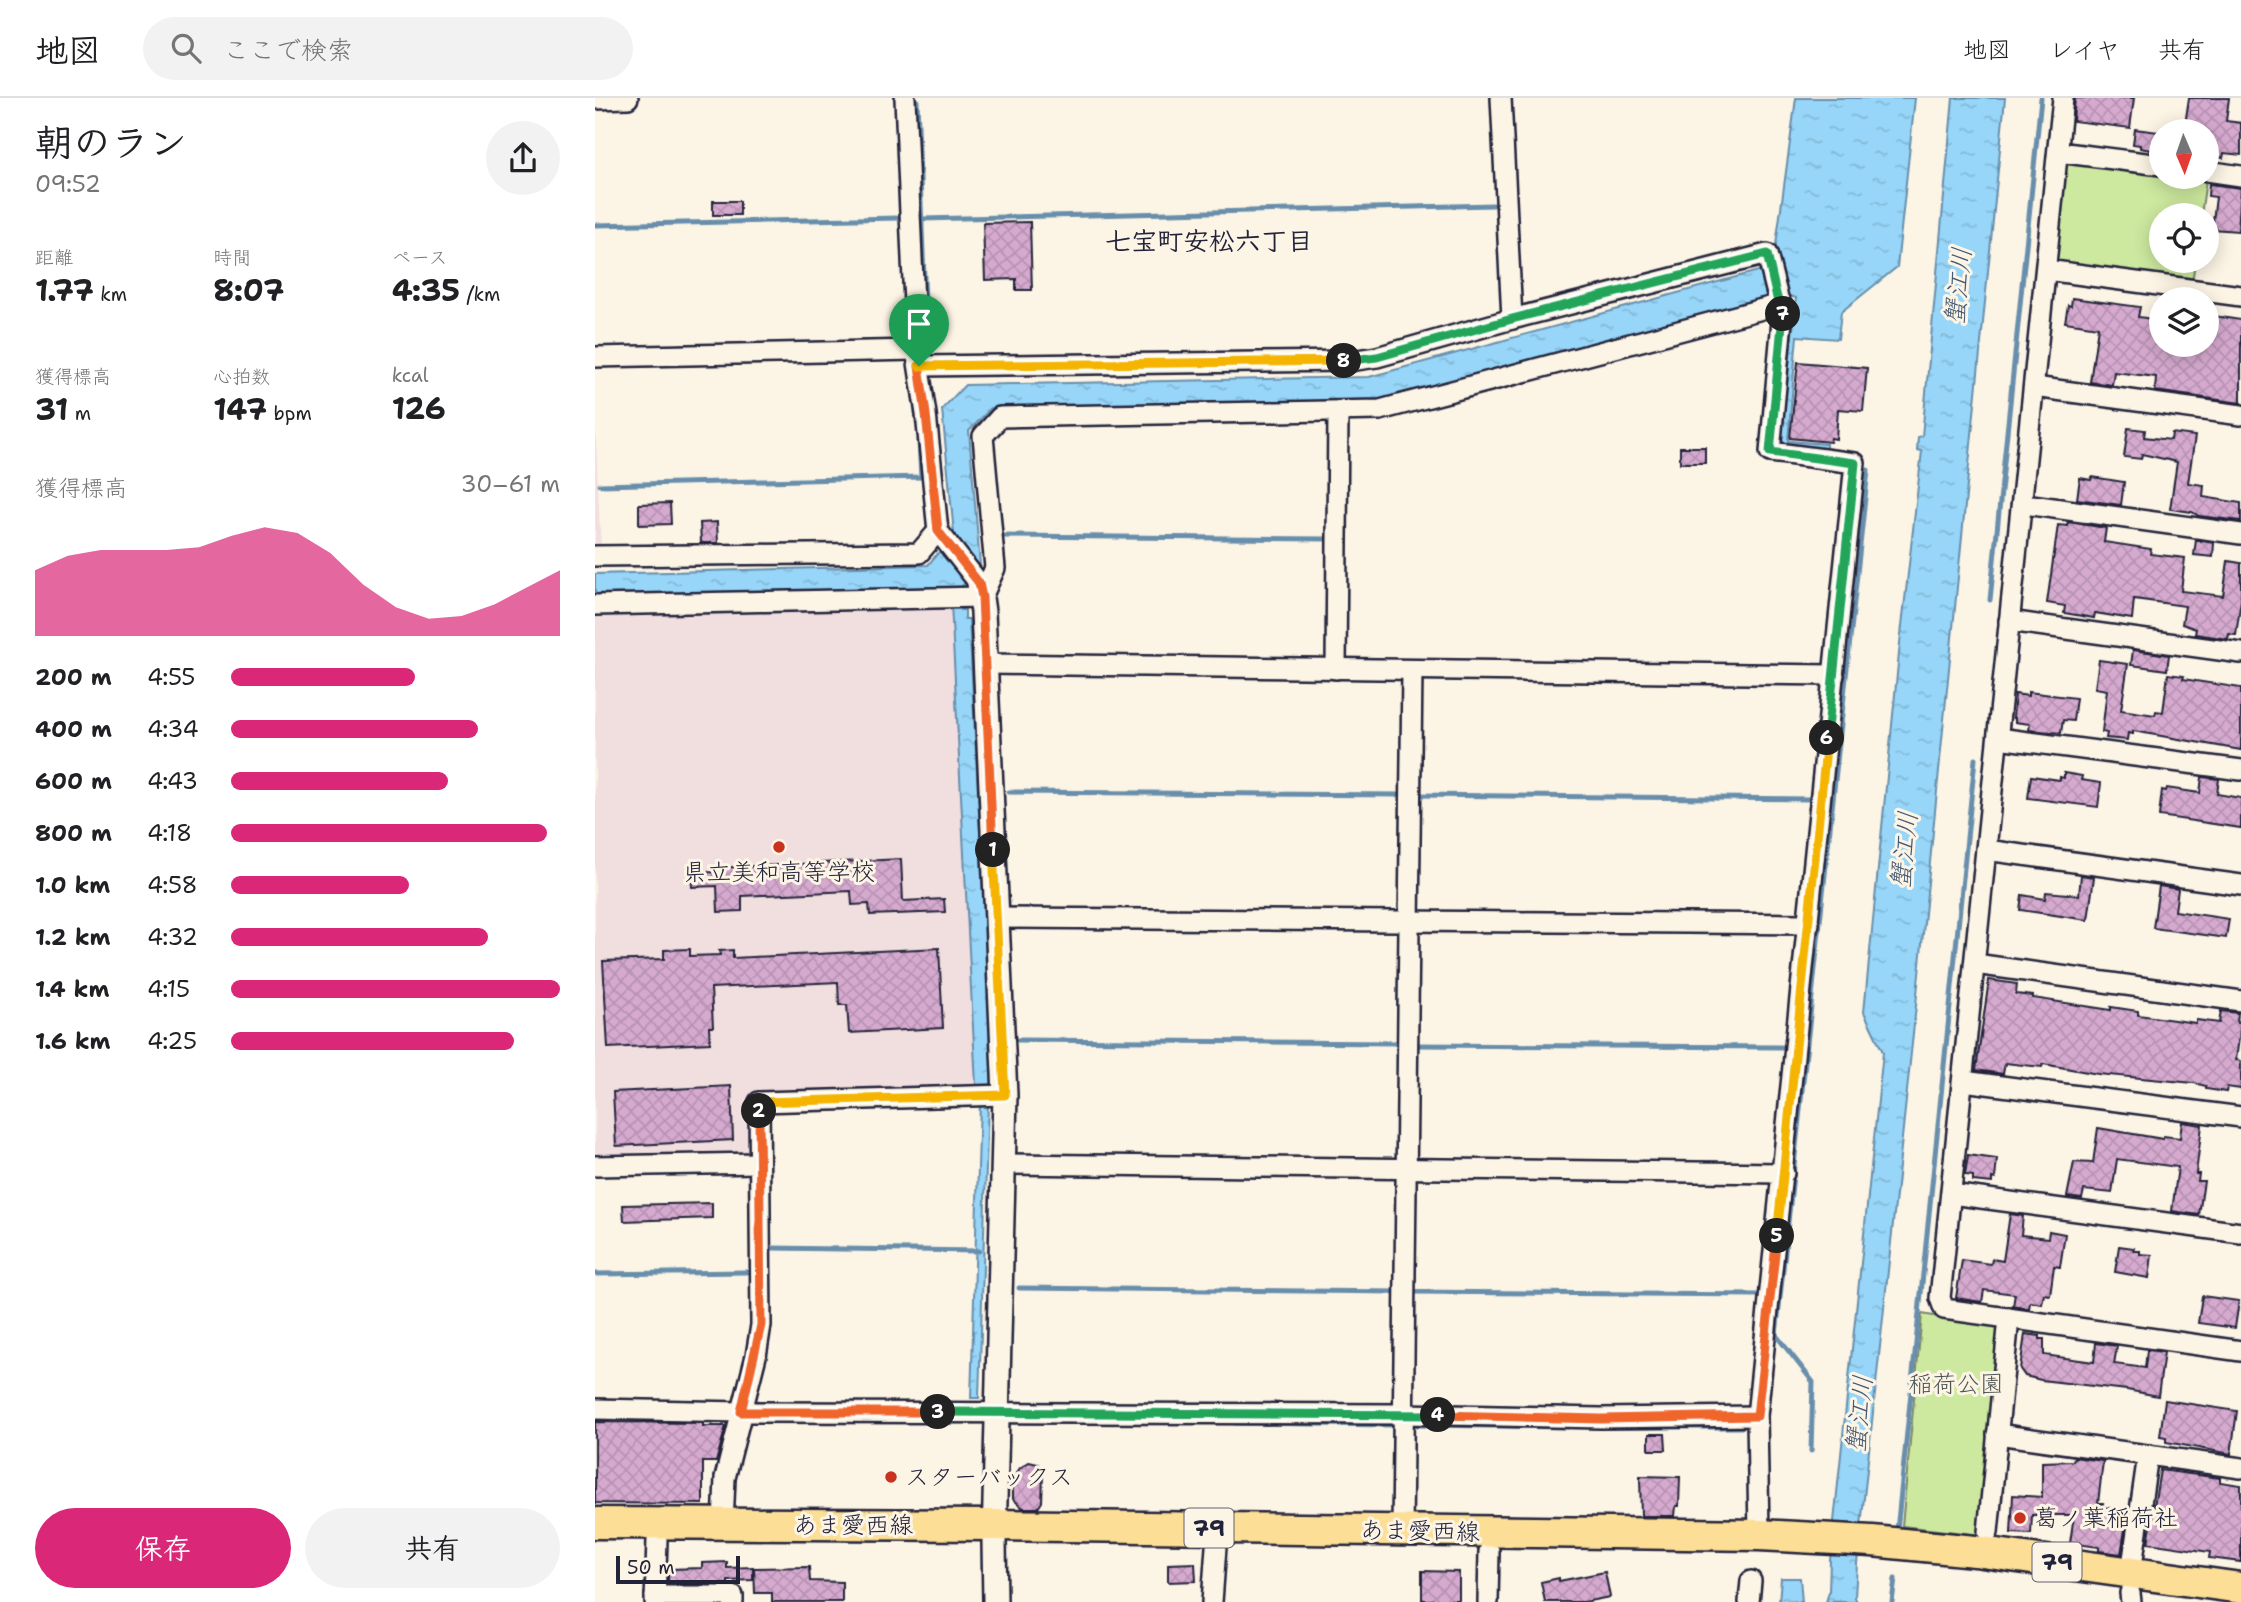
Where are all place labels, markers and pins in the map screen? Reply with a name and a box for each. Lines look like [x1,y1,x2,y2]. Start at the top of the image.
pin [889,294,949,366]
pin: 7 [1765,296,1801,332]
pin: 8 [1327,344,1361,378]
pin: 6 [1809,720,1845,756]
pin: 1 [975,832,1011,868]
marker: 県立美和高等学校 [771,839,787,855]
place label: 県立美和高等学校 [683,856,875,888]
pin: 2 [741,1094,777,1128]
pin: 5 [1759,1218,1795,1254]
pin: 3 [921,1394,955,1430]
pin: 4 [1421,1398,1455,1432]
place label: スターバックス [905,1461,1073,1493]
marker: スターバックス [883,1469,899,1485]
place label: 葛ノ葉稲荷社 [2034,1502,2178,1534]
marker: 葛ノ葉稲荷社 [2012,1510,2028,1526]

